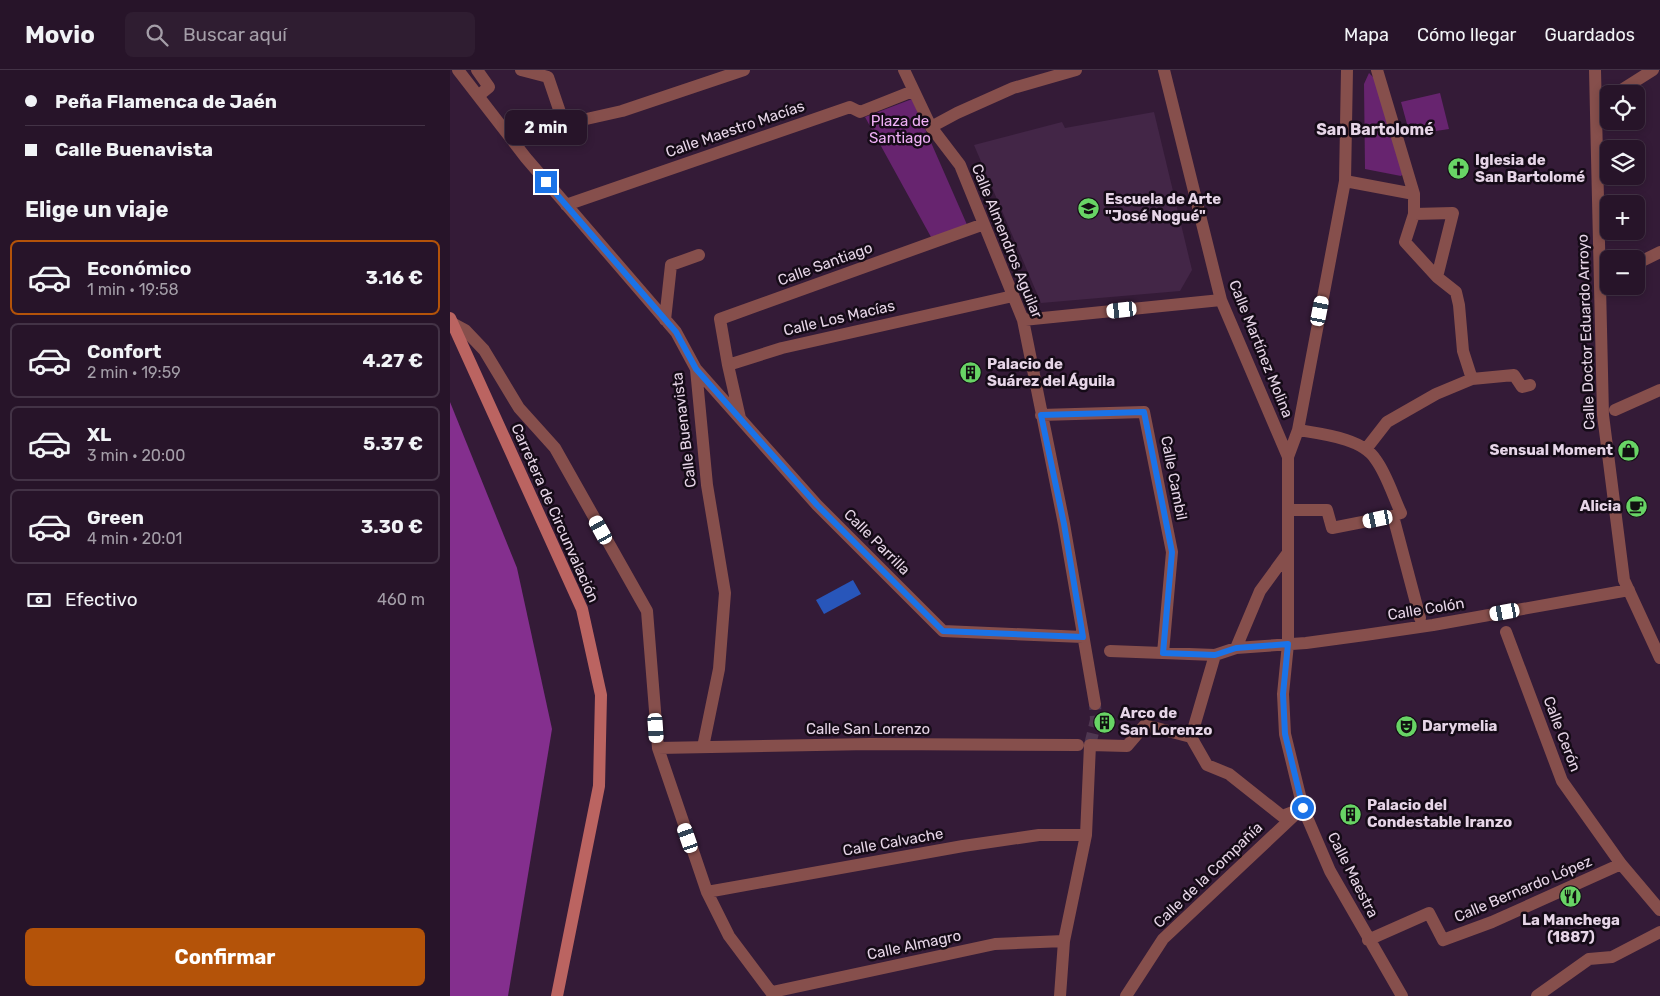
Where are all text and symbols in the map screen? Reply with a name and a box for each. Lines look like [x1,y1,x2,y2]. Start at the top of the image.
search box [125,12,475,57]
text: Movio [25,21,95,49]
icon: search [143,21,171,49]
text: Buscar aquí [183,23,287,46]
text: Mapa [1344,24,1389,46]
text: Cómo llegar [1417,24,1516,46]
text: Guardados [1544,24,1635,46]
map controls [1600,85,1645,295]
button: locate [1600,85,1645,130]
text: Peña Flamenca de Jaén [55,90,277,113]
street label: Calle Maestro Macías [663,97,807,161]
callout: 2 min [505,109,587,144]
park label: Plaza de Santiago [869,112,931,147]
text: 2 min [524,118,568,137]
district label: San Bartolomé [1316,120,1434,139]
text: Calle Buenavista [55,138,213,161]
button: layers [1600,140,1645,185]
place label: Iglesia de San Bartolomé [1475,151,1585,186]
church icon: Iglesia de San Bartolomé [1447,157,1471,181]
street label: Calle Almendros Aguilar [968,161,1046,321]
route end [535,171,557,193]
place label: Escuela de Arte "José Nogué" [1105,190,1221,225]
button: + [1600,195,1645,240]
text: Elige un viaje [25,196,169,223]
school or university icon: Escuela de Arte "José Nogué" [1077,196,1101,220]
street label: Calle Doctor Eduardo Arroyo [1574,234,1598,430]
street label: Calle Santiago [775,239,875,289]
button: − [1600,250,1645,295]
icon: car [27,255,72,300]
text: Económico [87,257,191,280]
text: 3.16 € [366,266,423,289]
street label: Calle Martínez Molina [1225,277,1297,421]
text: 1 min · 19:58 [87,280,179,299]
car [1309,295,1330,327]
street label: Calle Los Macías [781,296,897,340]
car [1106,301,1137,319]
icon: car [27,338,72,383]
text: Confort [87,340,161,363]
text: 4.27 € [363,349,423,372]
place label: Palacio de Suárez del Águila [987,355,1115,390]
building icon: Palacio de Suárez del Águila [959,361,983,385]
text: 2 min · 19:59 [87,363,181,382]
street label: Calle Buenavista [668,371,700,489]
icon: car [27,421,72,466]
street label: Carretera de Circunvalación [507,421,603,605]
text: XL [87,423,111,446]
text: 5.37 € [363,432,423,455]
street label: Calle Cambil [1157,434,1191,522]
shop icon: Sensual Moment [1617,438,1641,462]
place label: Sensual Moment [1489,441,1613,459]
text: 3 min · 20:00 [87,446,185,465]
cafe icon: Alicia [1625,494,1649,518]
place label: Alicia [1580,497,1621,515]
icon: car [27,504,72,549]
street label: Calle Parrilla [840,505,914,579]
text: Green [87,506,144,529]
car [1361,509,1394,529]
car [587,513,614,547]
text: 3.30 € [361,515,423,538]
text: 4 min · 20:01 [87,529,182,548]
icon: cash [25,586,53,614]
text: Efectivo [65,588,138,611]
text: 460 m [377,590,425,609]
street label: Calle Colón [1386,594,1466,624]
car [1488,602,1521,622]
street label: Calle Cerón [1539,694,1585,774]
place label: Arco de San Lorenzo [1120,704,1212,739]
building icon: Arco de San Lorenzo [1092,710,1116,734]
car [647,713,664,743]
theatre icon: Darymelia [1394,714,1418,738]
place label: Darymelia [1422,717,1498,735]
street label: Calle San Lorenzo [806,720,930,738]
place label: Palacio del Condestable Iranzo [1367,796,1512,831]
route start [1292,797,1314,819]
building icon: Palacio del Condestable Iranzo [1339,802,1363,826]
street label: Calle de la Compañía [1150,818,1266,932]
car [676,821,699,855]
street label: Calle Calvache [841,824,945,860]
street label: Calle Maestra [1324,829,1382,921]
street label: Calle Bernardo López [1451,852,1595,926]
restaurant icon: La Manchega (1887) [1559,885,1583,909]
place label: La Manchega (1887) [1522,911,1620,946]
street label: Calle Almagro [865,926,963,964]
button: Confirmar [25,928,425,986]

